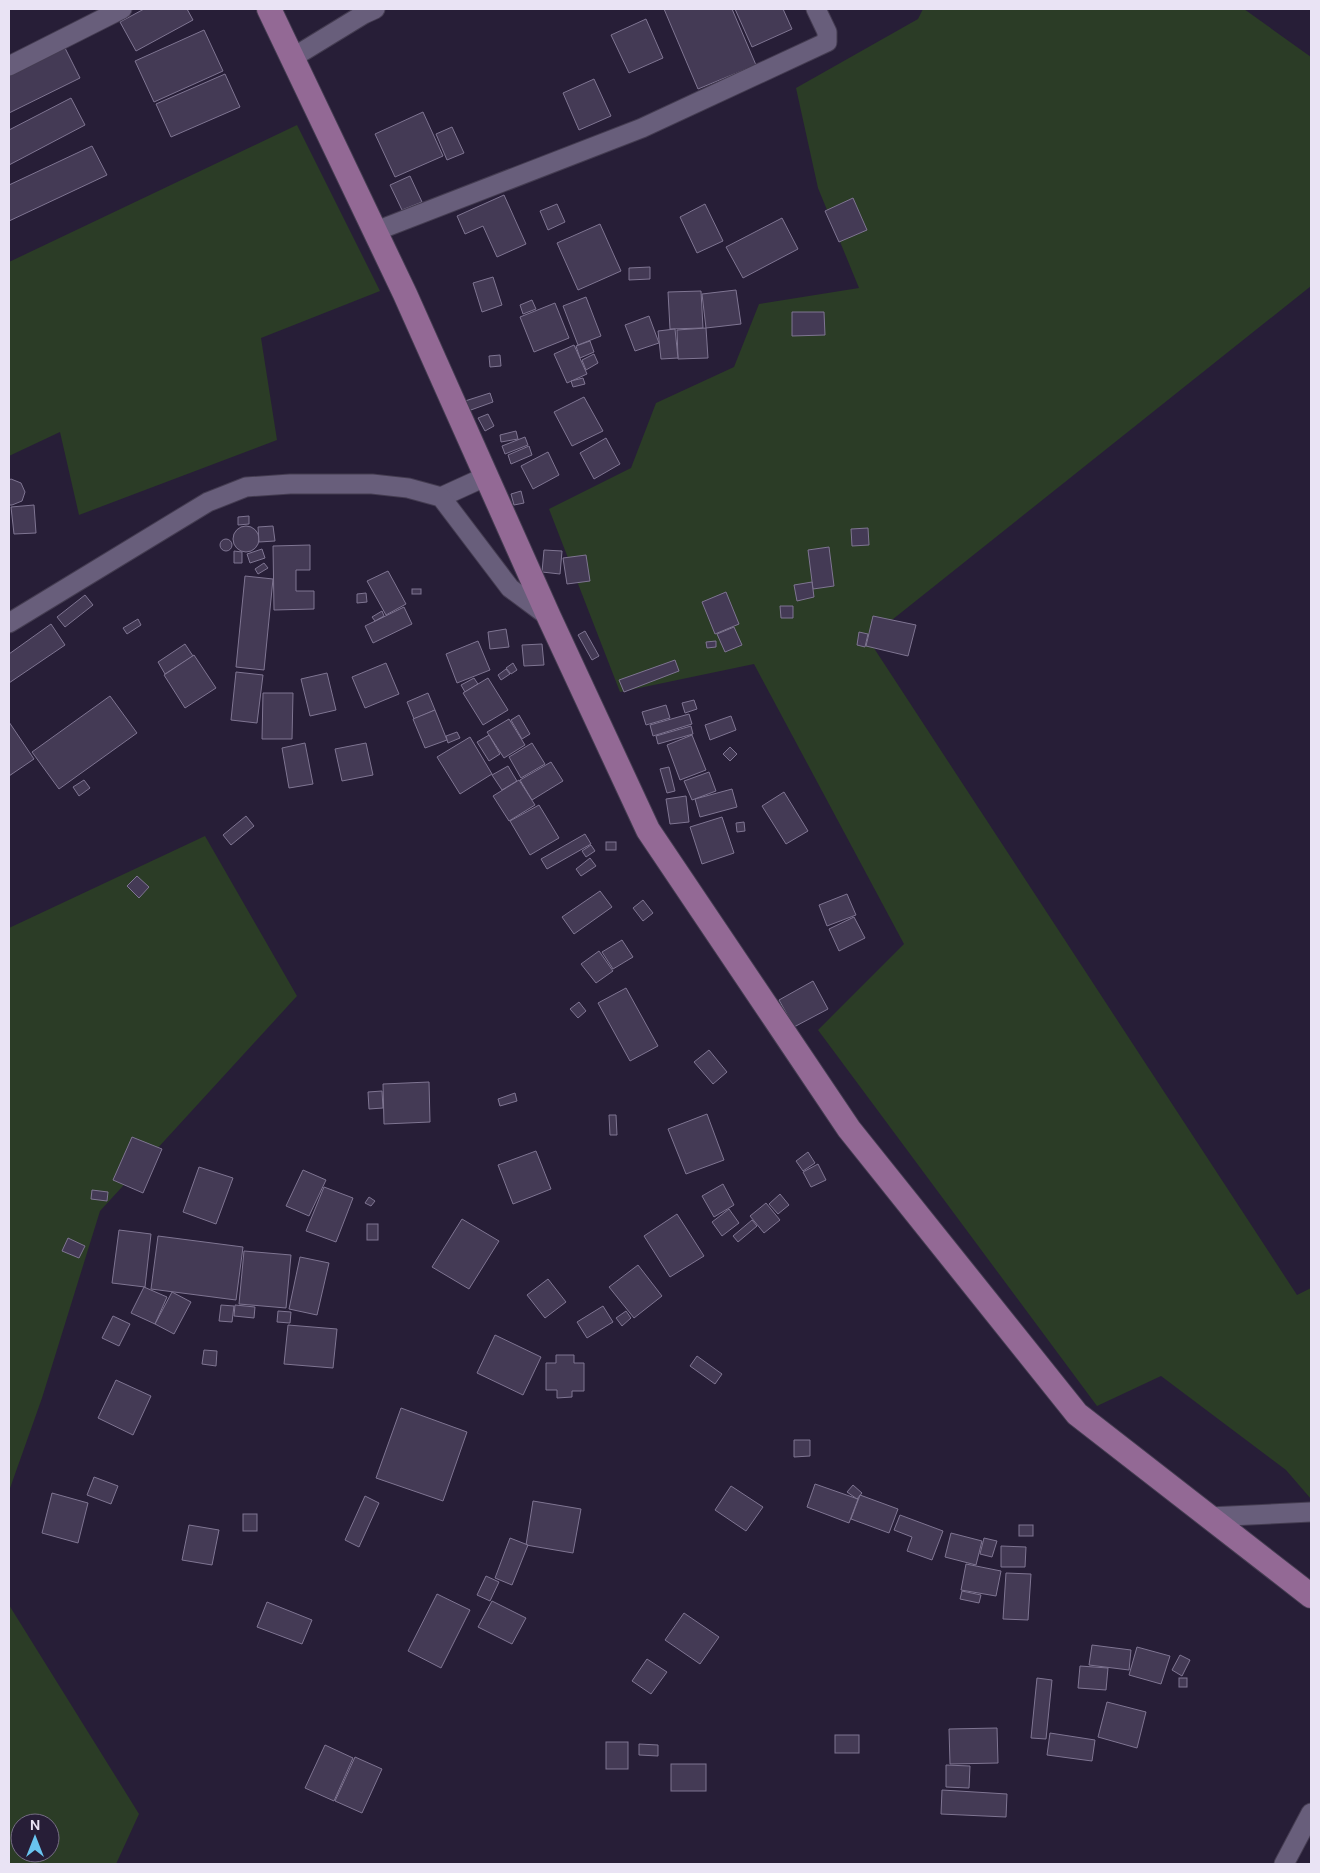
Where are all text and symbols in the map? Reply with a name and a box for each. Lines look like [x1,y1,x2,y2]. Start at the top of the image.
north arrow [10,1813,60,1863]
text: N [30,1816,40,1834]

